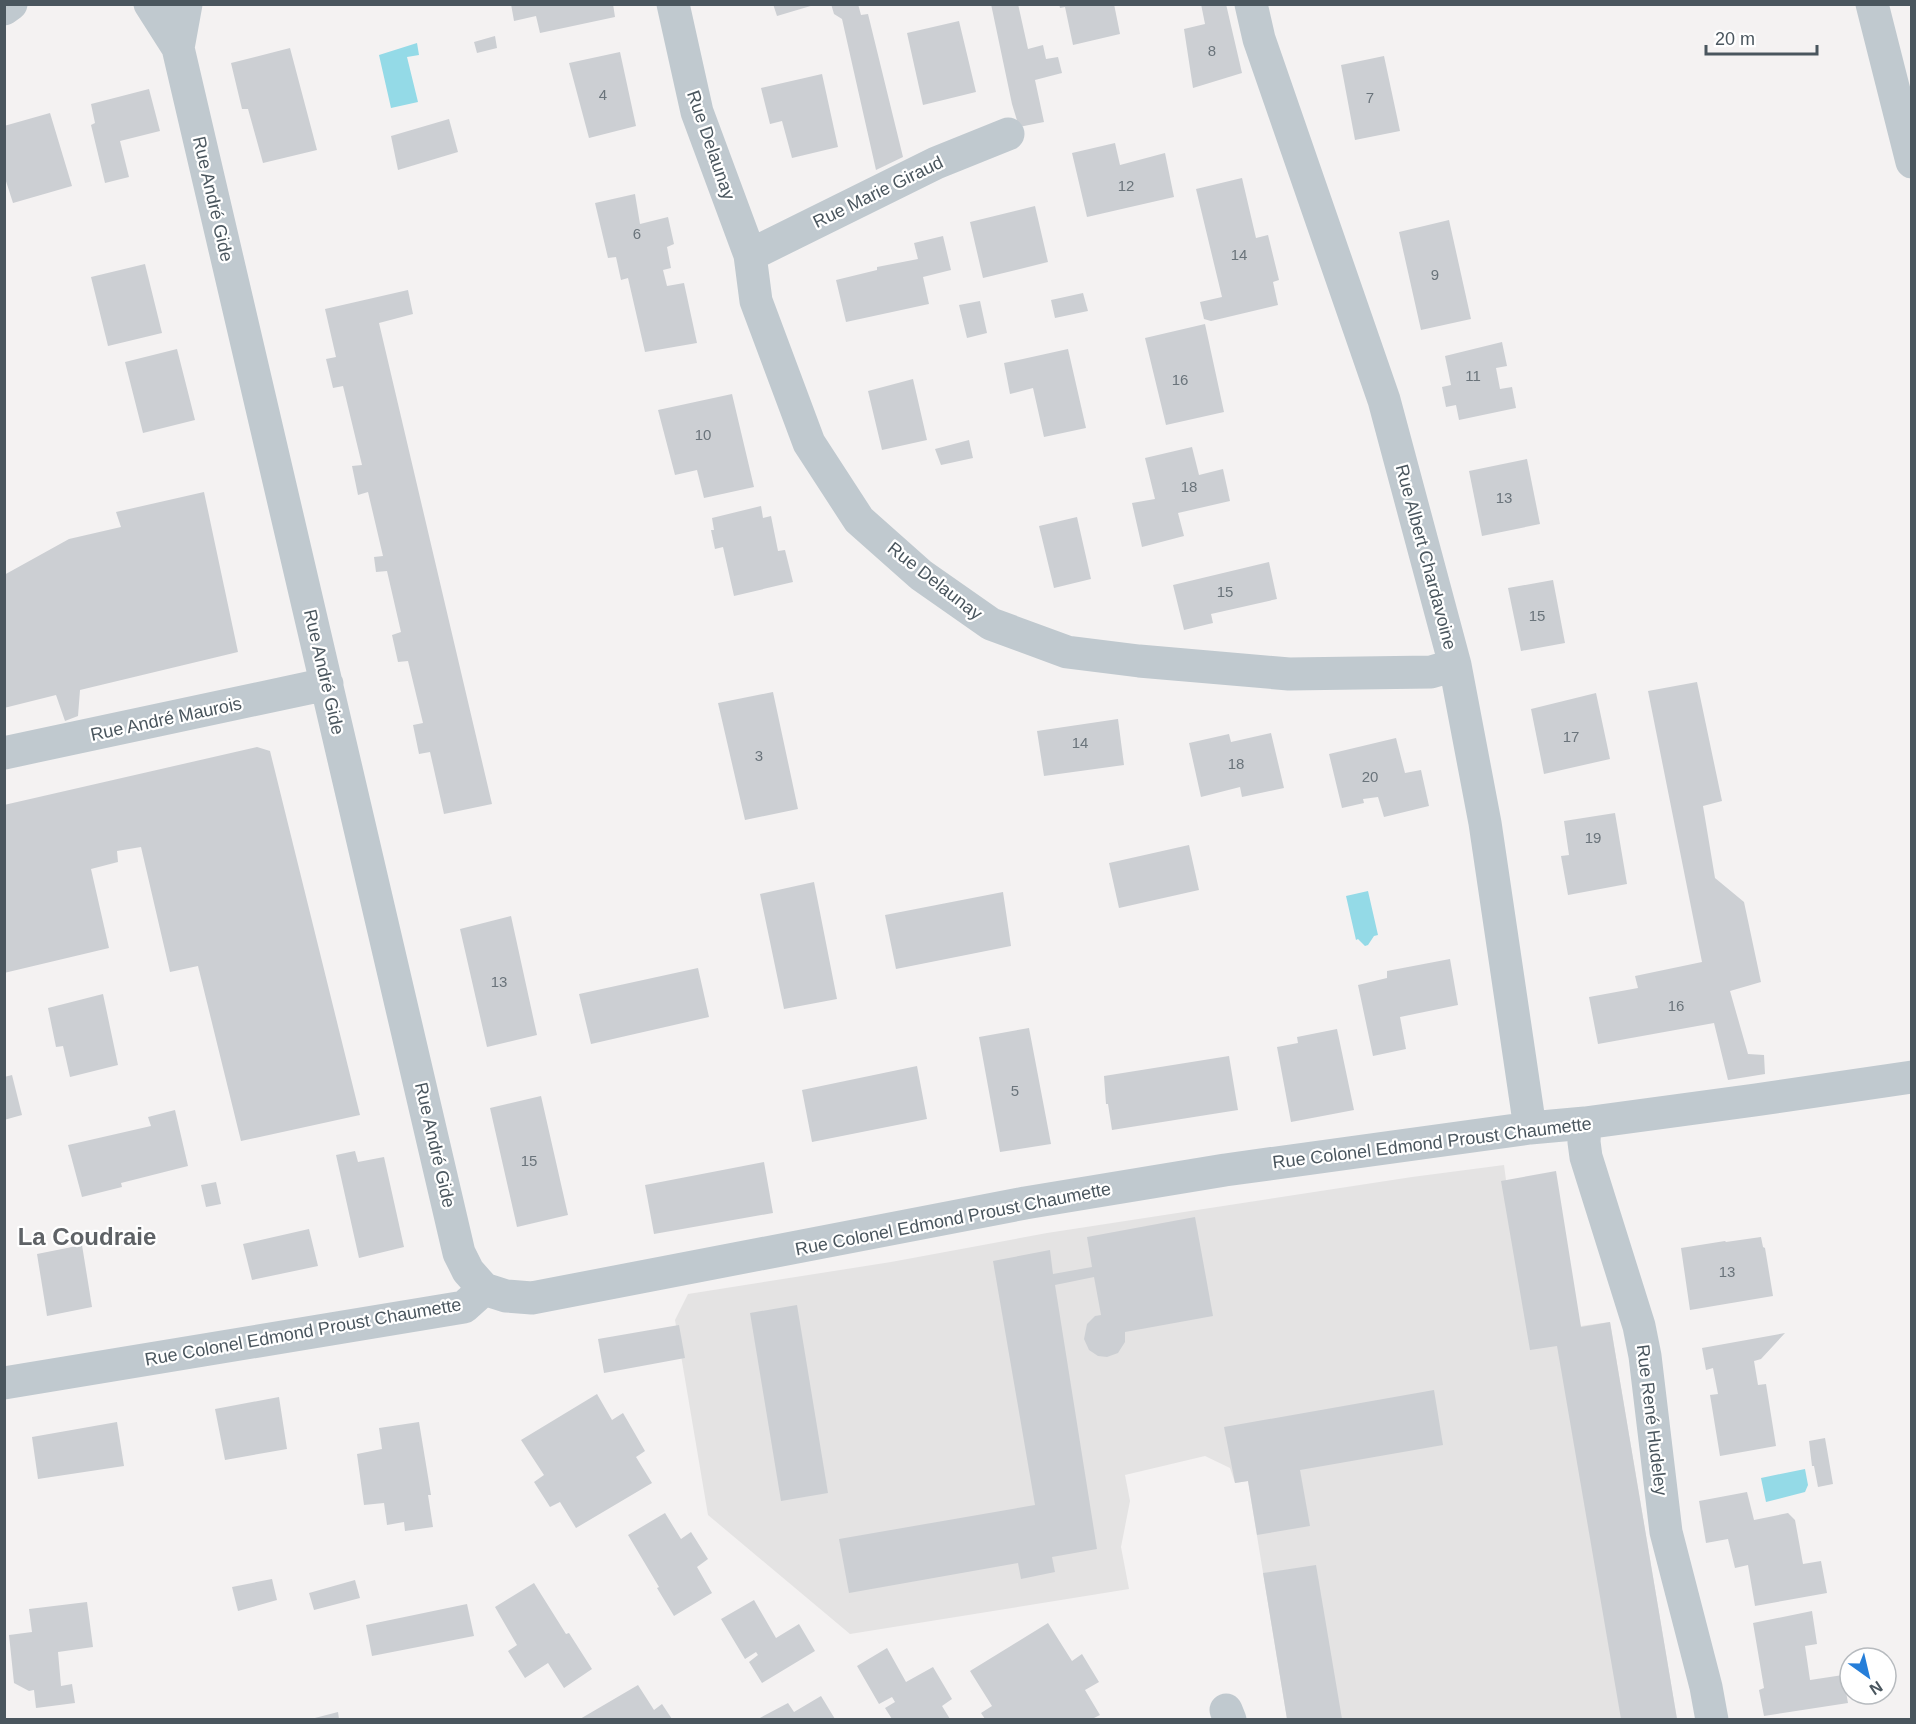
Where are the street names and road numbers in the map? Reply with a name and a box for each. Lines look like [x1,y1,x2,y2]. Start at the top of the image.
street label: Rue Delaunay [683,88,739,202]
street label: Rue André Gide [189,134,237,264]
street label: Rue Marie Giraud [810,152,946,232]
street label: Rue Albert Chardavoine [1392,462,1460,652]
street label: Rue Delaunay [884,538,986,624]
street label: Rue André Gide [300,607,348,737]
street label: Rue André Maurois [89,693,243,745]
street label: Rue André Gide [411,1080,459,1210]
street label: Rue Colonel Edmond Proust Chaumette [1271,1114,1593,1172]
street label: Rue Colonel Edmond Proust Chaumette [793,1179,1113,1259]
street label: Rue Colonel Edmond Proust Chaumette [143,1294,463,1370]
street label: Rue René Hudeley [1633,1343,1671,1497]

